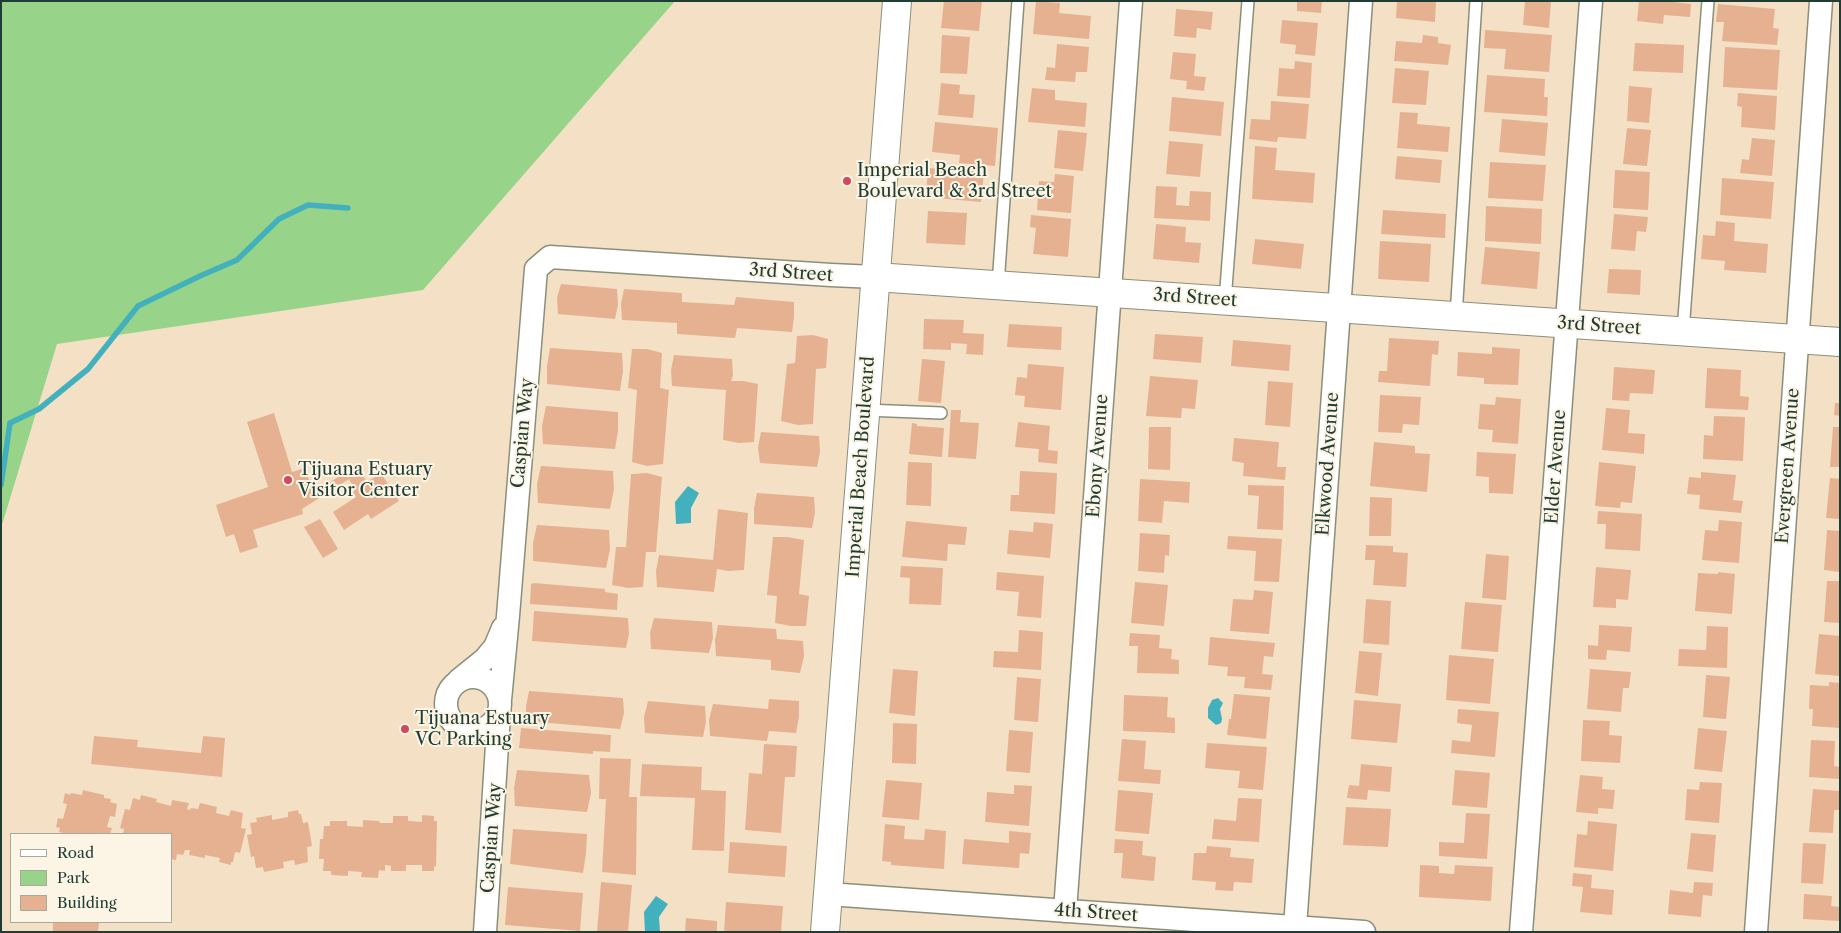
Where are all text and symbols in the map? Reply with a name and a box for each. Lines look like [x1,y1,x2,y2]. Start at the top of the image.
place label: Imperial Beach Boulevard & 3rd Street [857,160,1052,202]
marker: Imperial Beach Boulevard & 3rd Street [841,175,853,187]
street label: 3rd Street [748,259,834,287]
street label: 3rd Street [1152,284,1238,312]
street label: 3rd Street [1556,312,1642,340]
street label: Imperial Beach Boulevard [842,356,880,578]
street label: Caspian Way [507,377,539,489]
street label: Evergreen Avenue [1772,387,1804,545]
street label: Elkwood Avenue [1312,391,1344,537]
street label: Ebony Avenue [1083,393,1113,519]
street label: Elder Avenue [1541,409,1571,525]
place label: Tijuana Estuary Visitor Center [298,459,433,502]
marker: Tijuana Estuary Visitor Center [282,474,294,486]
place label: Tijuana Estuary VC Parking [415,708,550,751]
marker: Tijuana Estuary VC Parking [399,723,411,735]
street label: Caspian Way [477,782,507,894]
legend [10,833,172,923]
text: Road [57,843,94,862]
text: Park [57,868,90,887]
text: Building [57,893,117,912]
street label: 4th Street [1053,899,1139,927]

